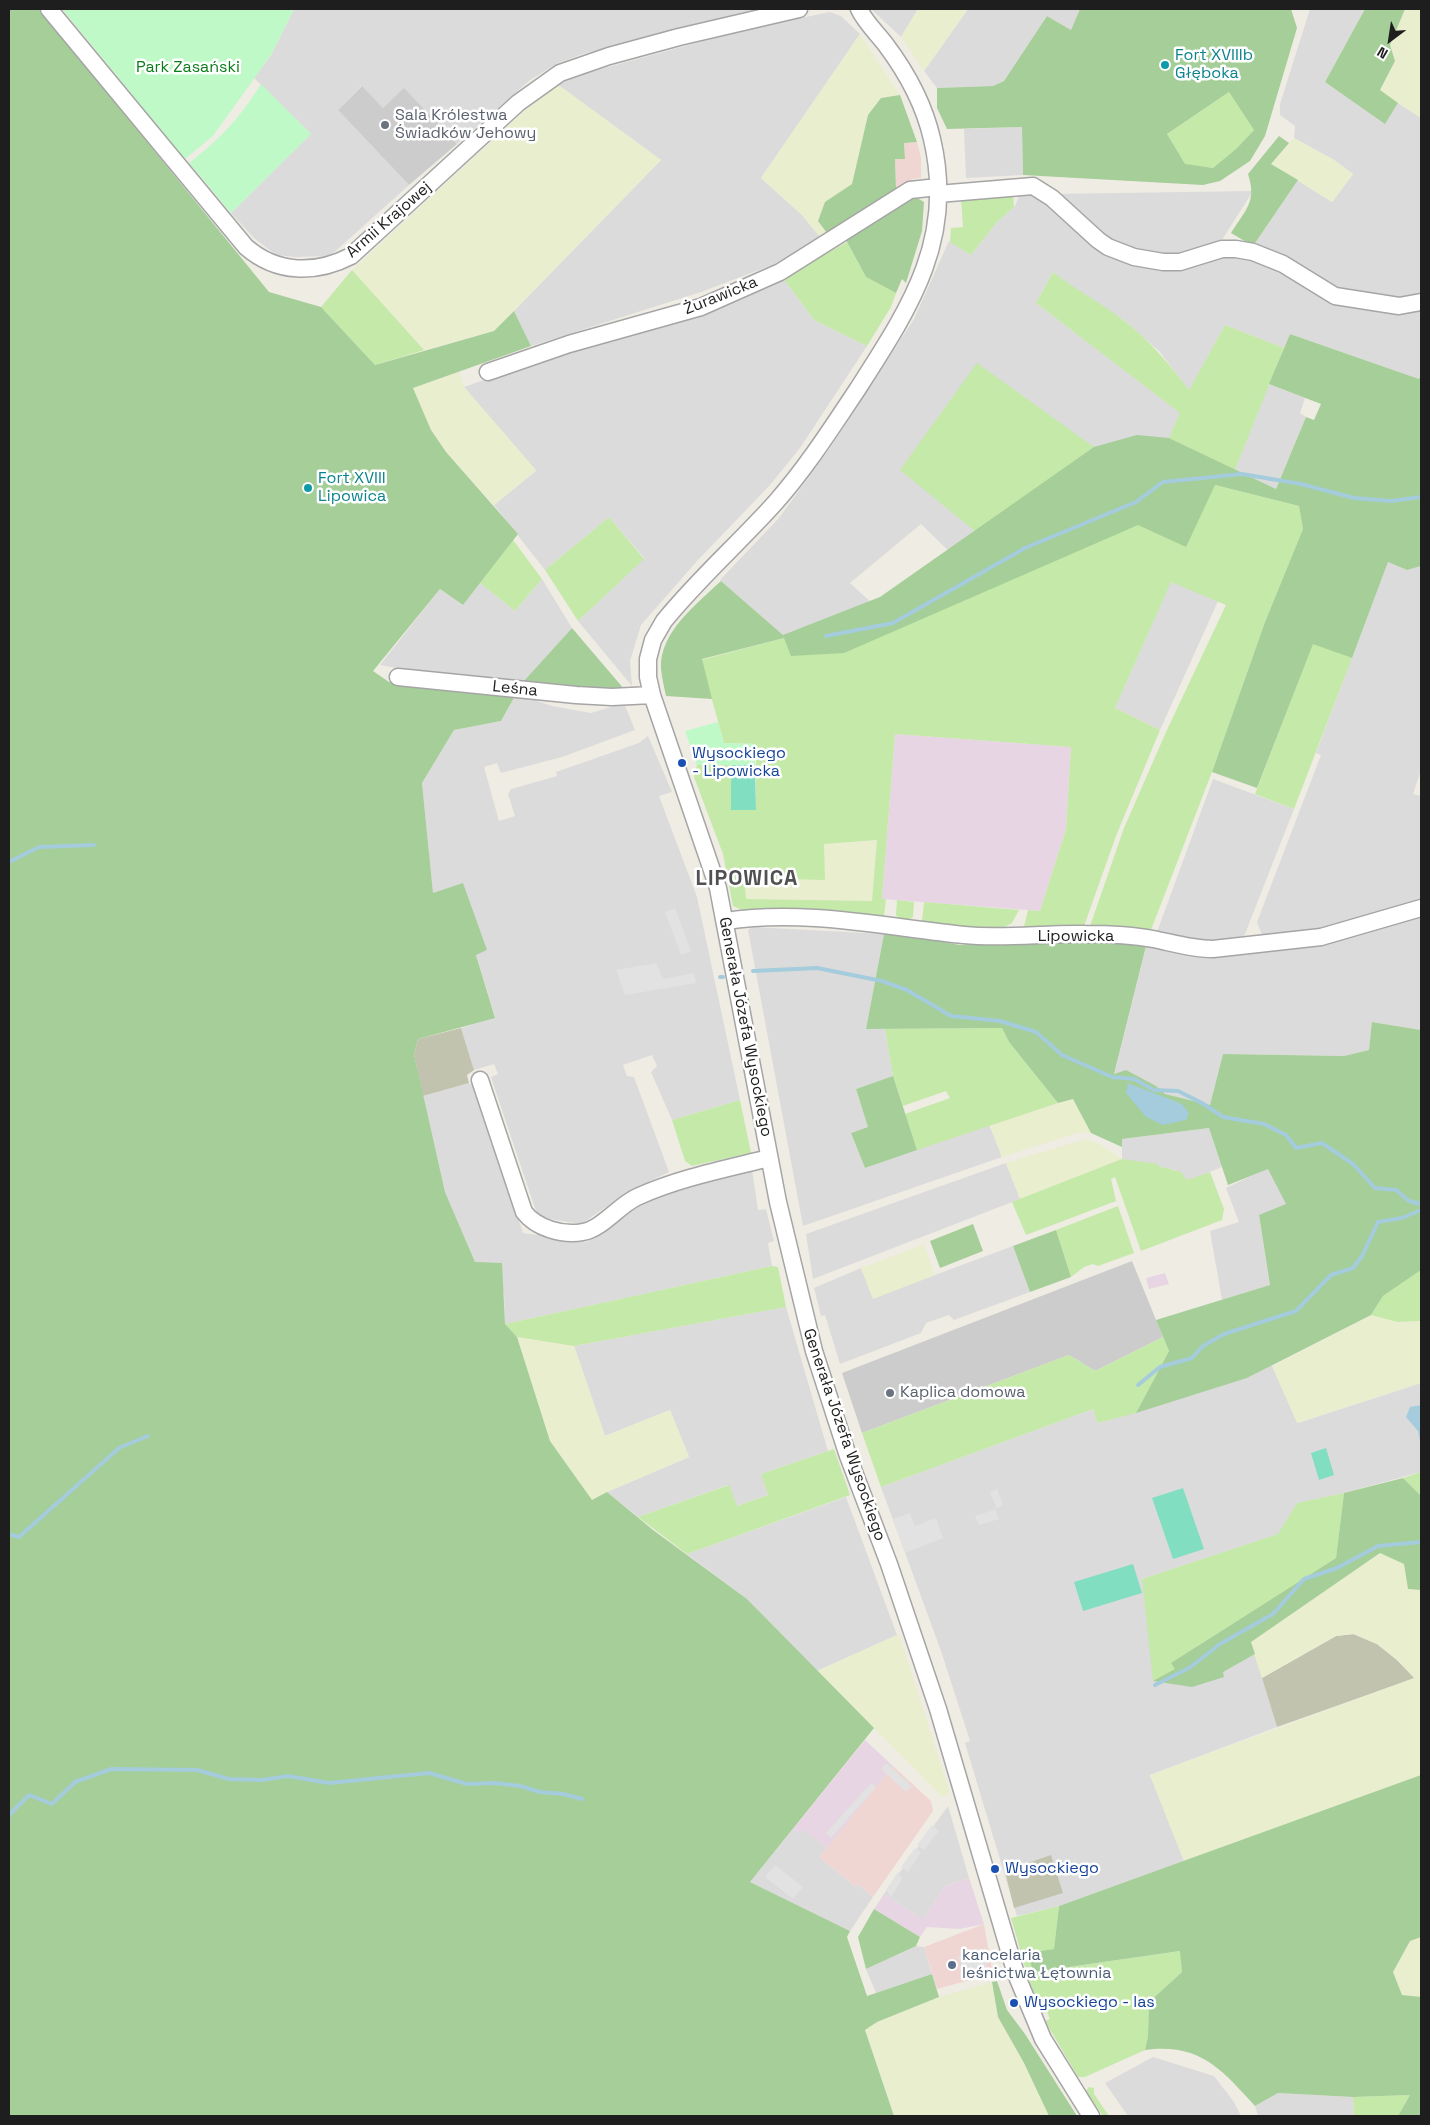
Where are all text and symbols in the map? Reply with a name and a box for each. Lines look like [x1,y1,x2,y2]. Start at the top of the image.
north arrow [1365,15,1415,65]
text: N [1374,43,1391,63]
place label: Fort XVIIIb Głęboka [1175,46,1253,84]
park label: Park Zasański [136,58,240,78]
marker: Fort XVIIIb Głęboka [1159,59,1171,71]
place label: Sala Królestwa Świadków Jehowy [395,106,536,144]
marker: Sala Królestwa Świadków Jehowy [379,119,391,131]
street label: Armii Krajowej [343,178,435,262]
street label: Żurawicka [681,273,761,319]
place label: Fort XVIII Lipowica [318,469,386,507]
marker: Fort XVIII Lipowica [302,482,314,494]
street label: Leśna [491,677,539,701]
place label: Wysockiego - Lipowicka [692,744,786,782]
marker: Wysockiego - Lipowicka [676,757,688,769]
district label: LIPOWICA [695,866,799,892]
street label: Generała Józefa Wysockiego [714,916,776,1138]
street label: Lipowicka [1038,927,1114,947]
street label: Generała Józefa Wysockiego [799,1326,889,1544]
place label: Kaplica domowa [900,1383,1026,1403]
marker: Kaplica domowa [884,1387,896,1399]
place label: Wysockiego [1005,1859,1099,1879]
marker: Wysockiego [989,1863,1001,1875]
place label: kancelaria leśnictwa Łętownia [962,1946,1111,1984]
marker: kancelaria leśnictwa Łętownia [946,1959,958,1971]
place label: Wysockiego - las [1024,1993,1155,2013]
marker: Wysockiego - las [1008,1997,1020,2009]

